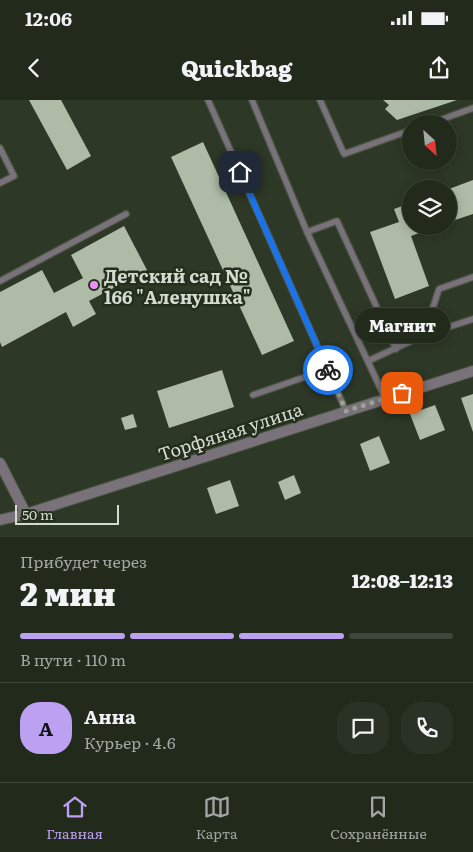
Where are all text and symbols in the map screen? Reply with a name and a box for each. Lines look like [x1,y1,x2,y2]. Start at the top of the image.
text: 12:06 [25,4,72,32]
text: Quickbag [181,51,292,84]
icon: back [20,54,48,82]
icon: share [425,54,453,82]
north arrow [402,115,458,170]
map controls [402,115,457,235]
pin [219,151,261,193]
icon: home [226,158,254,186]
button: layers [402,180,457,235]
place label: Детский сад № 166 "Аленушка" [104,262,251,310]
marker: Детский сад № 166 "Аленушка" [88,279,100,291]
callout: Магнит [354,308,450,343]
text: Магнит [369,313,436,337]
courier [303,345,353,395]
icon: bike [314,356,342,384]
pin [381,372,423,414]
icon: bag [388,379,416,407]
street label: Торфяная улица [154,395,306,467]
scale bar [15,502,119,525]
text: 50 m [22,504,54,524]
text: Прибудет через [20,549,147,573]
text: 12:08–12:13 [352,566,453,594]
text: 2 мин [20,568,116,616]
text: В пути · 110 m [20,647,126,671]
text: Анна [84,702,136,730]
button: chat [337,702,389,754]
button: phone [401,702,453,754]
text: А [39,714,53,742]
text: Курьер · 4.6 [84,730,176,754]
tab: Главная [46,793,103,843]
tab: Карта [196,793,238,843]
tab: Сохранённые [330,793,427,843]

